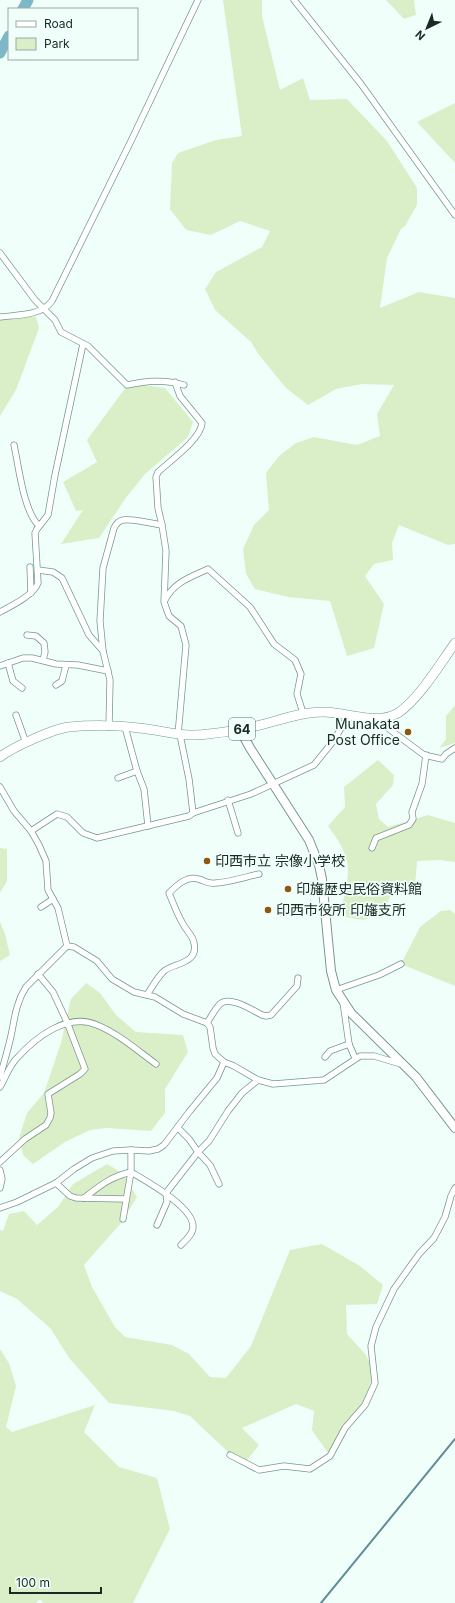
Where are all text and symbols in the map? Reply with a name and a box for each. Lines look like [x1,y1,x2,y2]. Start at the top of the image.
legend [8,8,138,60]
north arrow [407,8,447,48]
text: Road [44,16,73,31]
text: N [412,27,428,43]
text: Park [44,36,70,51]
place label: Munakata Post Office [327,715,400,748]
road number: 64 [229,718,255,740]
marker: Munakata Post Office [403,727,413,737]
place label: 印西市立 宗像小学校 [215,852,345,869]
marker: 印西市立 宗像小学校 [202,856,212,866]
place label: 印旛歴史民俗資料館 [296,880,422,897]
marker: 印旛歴史民俗資料館 [283,884,293,894]
place label: 印西市役所 印旛支所 [276,901,406,918]
marker: 印西市役所 印旛支所 [263,905,273,915]
scale bar [10,1569,101,1595]
text: 100 m [16,1575,50,1590]

